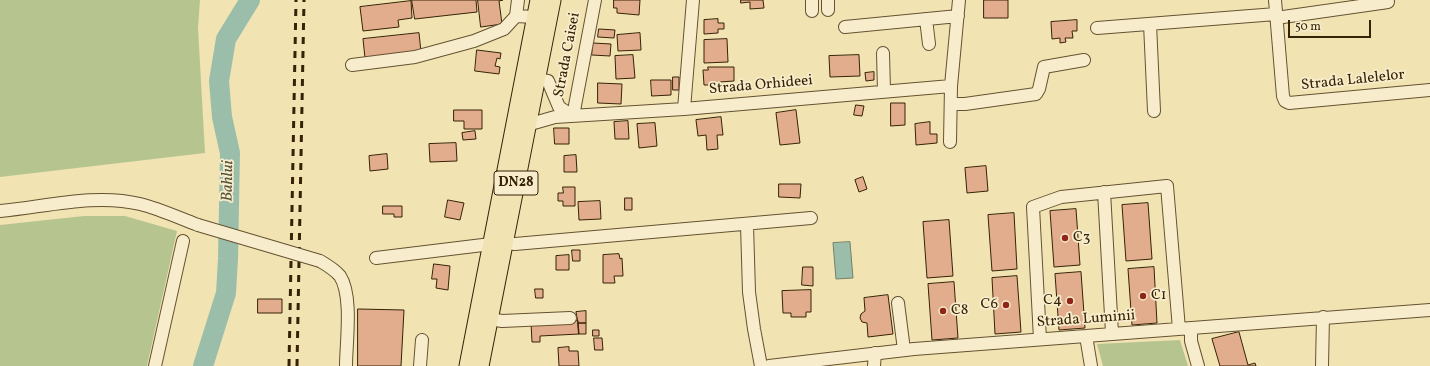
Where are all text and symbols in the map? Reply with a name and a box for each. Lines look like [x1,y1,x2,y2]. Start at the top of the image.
street label: Strada Caisei [551,11,585,99]
scale bar [1290,12,1373,38]
text: 50 m [1295,19,1321,35]
street label: Strada Lalelelor [1300,67,1406,95]
street label: Strada Orhideei [708,72,814,100]
water label: Bahlui [219,160,239,202]
road number: DN28 [494,171,538,195]
place label: C3 [1073,229,1090,247]
marker: C3 [1060,233,1070,243]
place label: C1 [1151,287,1167,305]
marker: C1 [1138,291,1148,301]
place label: C4 [1043,292,1062,310]
place label: C6 [981,296,998,314]
marker: C4 [1065,296,1075,306]
marker: C6 [1001,300,1011,310]
place label: C8 [951,302,968,320]
marker: C8 [938,306,948,316]
street label: Strada Luminii [1036,308,1136,332]

